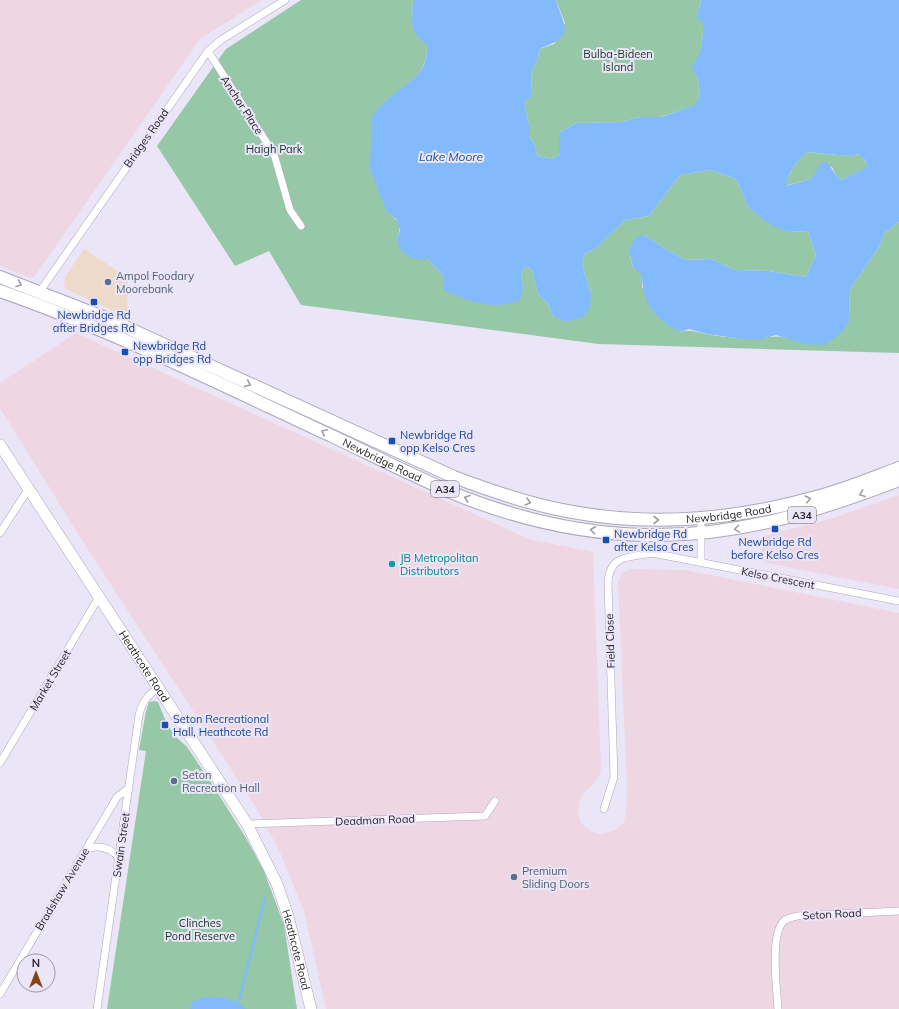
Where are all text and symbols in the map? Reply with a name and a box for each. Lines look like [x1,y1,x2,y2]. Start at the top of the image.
park label: Bulba-Bideen Island [583,47,653,74]
street label: Anchor Place [218,73,266,137]
street label: Bridges Road [121,106,171,170]
park label: Haigh Park [246,142,303,156]
water label: Lake Moore [419,149,484,164]
place label: Ampol Foodary Moorebank [116,269,194,296]
marker: Ampol Foodary Moorebank [103,277,113,287]
one-way arrow [16,280,23,288]
marker: Newbridge Rd after Bridges Rd [89,297,99,307]
place label: Newbridge Rd after Bridges Rd [53,308,135,335]
place label: Newbridge Rd opp Bridges Rd [133,339,211,366]
marker: Newbridge Rd opp Bridges Rd [120,347,130,357]
one-way arrow [245,379,252,387]
place label: Newbridge Rd opp Kelso Cres [400,428,475,455]
one-way arrow [321,429,328,437]
street label: Newbridge Road [340,435,424,485]
marker: Newbridge Rd opp Kelso Cres [387,436,397,446]
road number: A34 [431,481,459,497]
one-way arrow [859,489,866,498]
one-way arrow [464,495,471,503]
one-way arrow [805,496,812,504]
one-way arrow [524,497,531,506]
street label: Newbridge Road [686,501,773,526]
road number: A34 [788,507,816,523]
one-way arrow [653,516,659,524]
one-way arrow [734,524,741,533]
marker: Newbridge Rd before Kelso Cres [770,524,780,534]
one-way arrow [590,526,596,535]
place label: Newbridge Rd after Kelso Cres [614,527,694,554]
marker: Newbridge Rd after Kelso Cres [601,535,611,545]
place label: Newbridge Rd before Kelso Cres [731,535,819,562]
place label: JB Metropolitan Distributors [400,551,478,578]
marker: JB Metropolitan Distributors [387,559,397,569]
street label: Kelso Crescent [740,564,816,592]
street label: Field Close [602,613,618,669]
street label: Heathcote Road [116,628,173,705]
street label: Market Street [26,647,74,713]
place label: Seton Recreational Hall, Heathcote Rd [173,712,269,739]
marker: Seton Recreational Hall, Heathcote Rd [160,720,170,730]
place label: Seton Recreation Hall [182,768,260,795]
marker: Seton Recreation Hall [169,776,179,786]
street label: Swain Street [110,812,132,878]
street label: Deadman Road [335,812,415,828]
street label: Bradshaw Avenue [32,845,92,933]
place label: Premium Sliding Doors [522,864,589,891]
marker: Premium Sliding Doors [509,872,519,882]
street label: Seton Road [802,905,862,923]
street label: Heathcote Road [279,907,313,991]
park label: Clinches Pond Reserve [165,916,235,943]
north arrow [16,953,56,993]
text: N [32,956,40,970]

